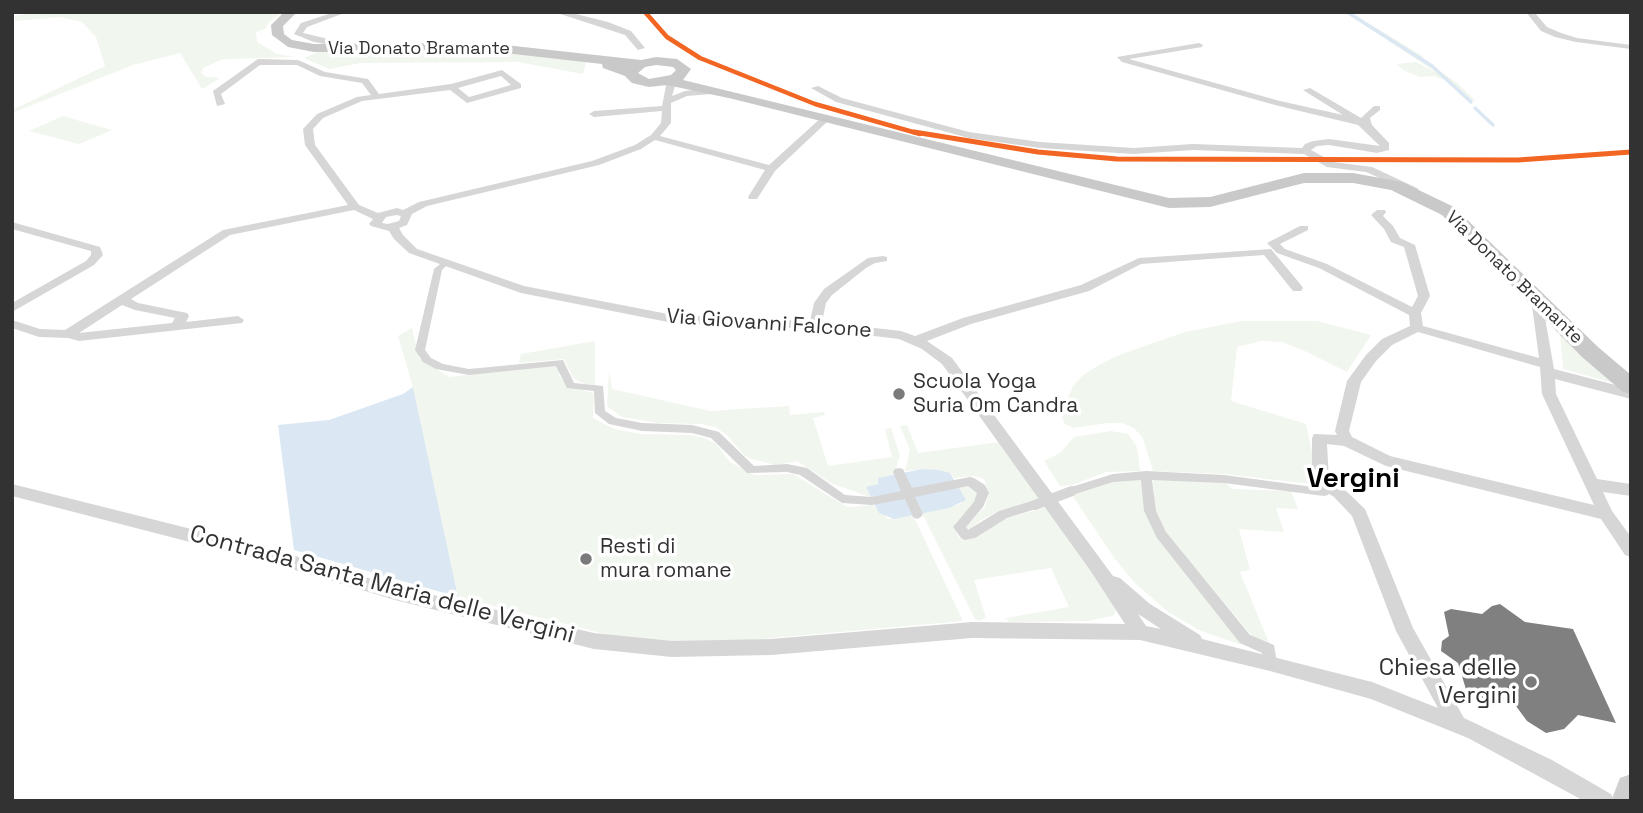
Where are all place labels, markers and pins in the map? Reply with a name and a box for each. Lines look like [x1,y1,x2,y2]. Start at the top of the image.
place label: Scuola Yoga Suria Om Candra [913,369,1078,419]
marker: Scuola Yoga Suria Om Candra [891,386,907,402]
place label: Resti di mura romane [600,534,732,584]
marker: Resti di mura romane [578,551,594,567]
place label: Chiesa delle Vergini [1379,654,1517,710]
marker: Chiesa delle Vergini [1523,674,1539,690]

